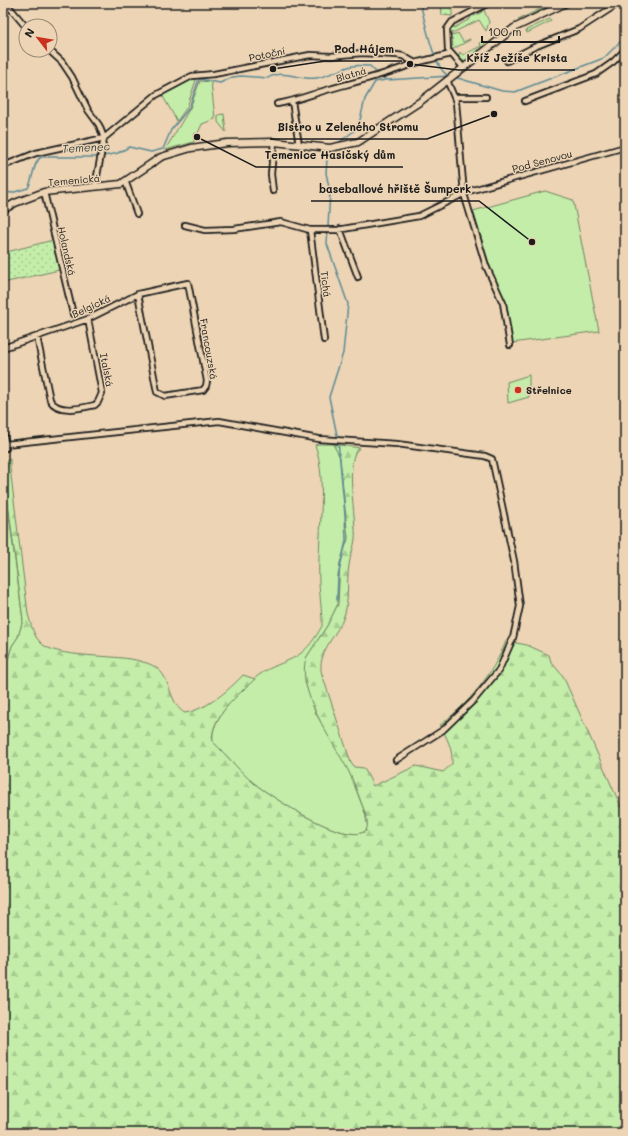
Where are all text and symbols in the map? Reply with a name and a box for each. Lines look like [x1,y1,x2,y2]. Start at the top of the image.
north arrow [18,18,58,58]
scale bar [482,18,559,44]
text: 100 m [488,23,522,39]
text: N [20,25,38,40]
callout: Pod Hájem [325,38,402,61]
text: Pod Hájem [334,41,394,56]
street label: Potoční [247,43,287,65]
callout: Kříž Ježíše Krista [458,47,575,70]
text: Kříž Ježíše Krista [466,50,568,65]
street label: Blatná [334,63,368,85]
callout: Bistro u Zeleného Stromu [270,116,427,139]
text: Bistro u Zeleného Stromu [277,119,419,134]
water label: Temenec [62,138,111,156]
callout: Temenice Hasičský dům [256,144,403,167]
street label: Pod Senovou [510,146,574,176]
text: Temenice Hasičský dům [265,147,395,162]
street label: Temenická [48,171,100,189]
callout: baseballové hřiště Šumperk [311,178,479,201]
text: baseballové hřiště Šumperk [319,181,471,196]
street label: Holandská [55,225,79,277]
street label: Tichá [317,270,335,298]
street label: Belgická [69,291,113,321]
street label: Francouzská [197,317,221,381]
street label: Italská [97,352,117,388]
place label: Střelnice [526,383,572,397]
marker: Střelnice [513,385,523,395]

